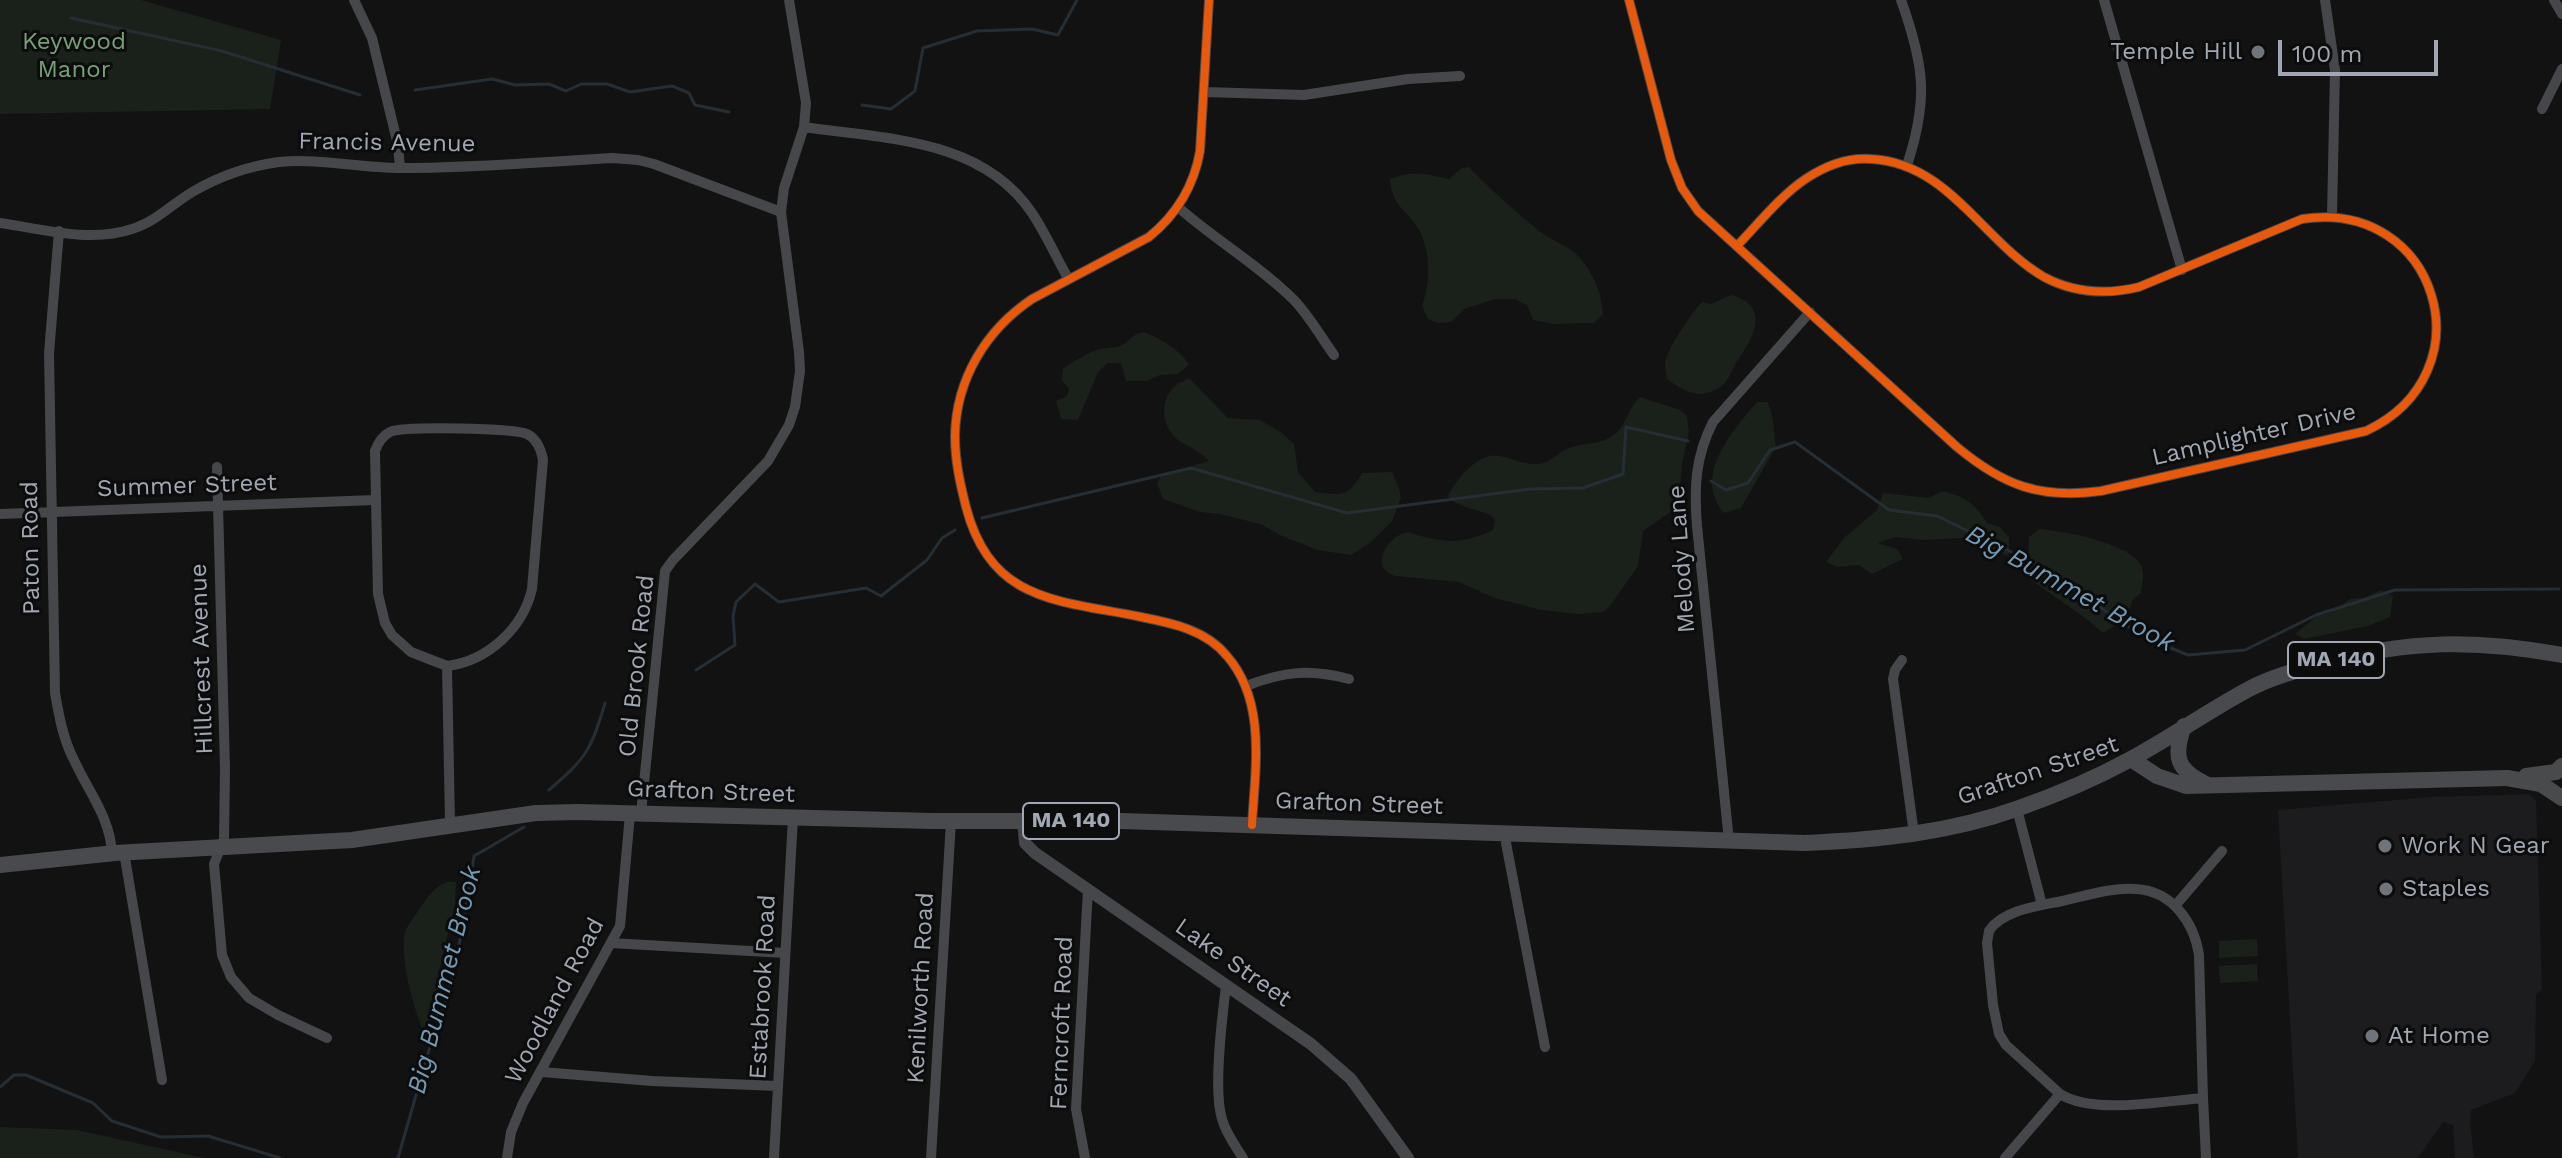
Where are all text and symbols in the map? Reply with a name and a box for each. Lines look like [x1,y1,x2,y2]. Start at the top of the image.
scale bar [2282,24,2442,74]
park label: Keywood Manor [22,28,126,84]
place label: Temple Hill [2110,38,2242,66]
text: 100 m [2292,40,2362,68]
marker: Temple Hill [2249,43,2267,61]
street label: Francis Avenue [298,127,476,159]
street label: Lamplighter Drive [2149,398,2359,472]
street label: Summer Street [97,468,277,504]
street label: Paton Road [15,481,47,615]
street label: Melody Lane [1662,484,1702,634]
water label: Big Bummet Brook [1960,519,2180,659]
street label: Hillcrest Avenue [184,563,220,755]
street label: Old Brook Road [613,574,661,758]
road number: MA 140 [2288,642,2384,678]
street label: Grafton Street [1954,730,2122,812]
street label: Grafton Street [626,775,796,809]
street label: Grafton Street [1274,787,1444,821]
road number: MA 140 [1023,803,1119,839]
place label: Work N Gear [2401,832,2550,860]
marker: Work N Gear [2376,837,2394,855]
water label: Big Bummet Brook [402,863,488,1097]
place label: Staples [2402,875,2490,903]
marker: Staples [2377,880,2395,898]
street label: Kenilworth Road [902,892,940,1084]
street label: Estabrook Road [744,894,782,1080]
street label: Lake Street [1169,912,1297,1014]
street label: Woodland Road [499,913,611,1089]
street label: Ferncroft Road [1045,936,1079,1110]
place label: At Home [2388,1022,2490,1050]
marker: At Home [2363,1027,2381,1045]

